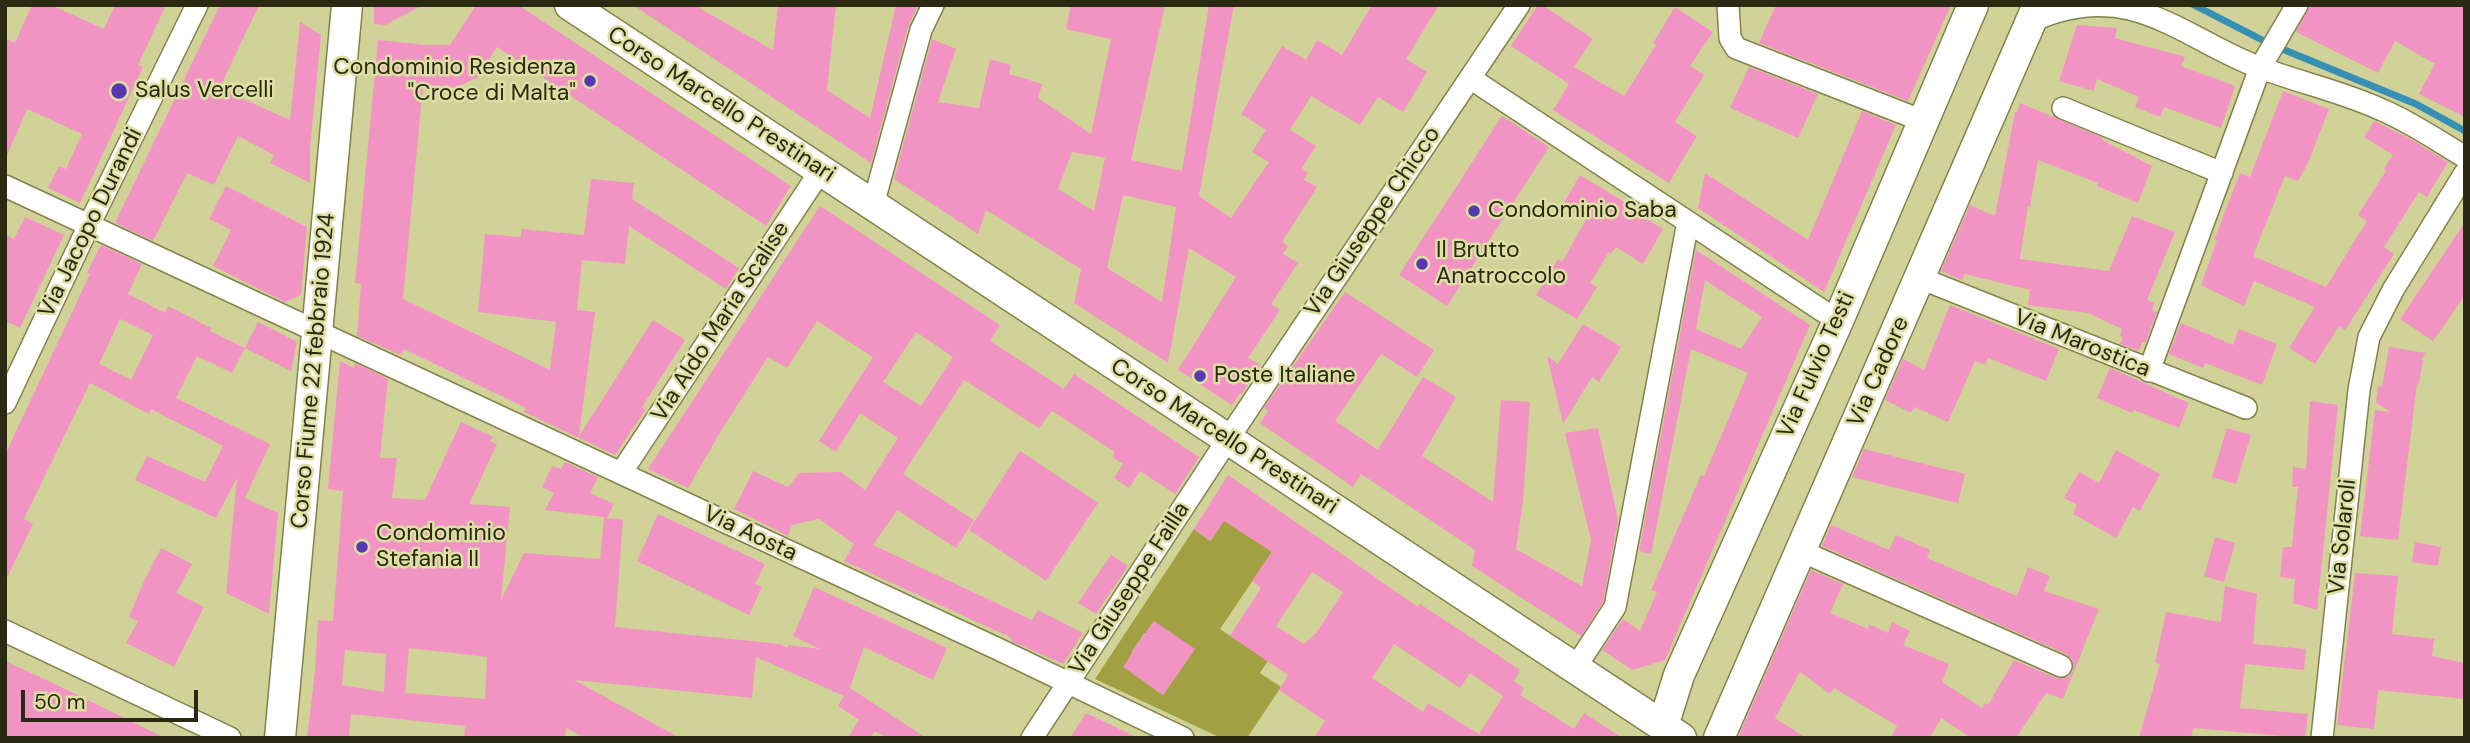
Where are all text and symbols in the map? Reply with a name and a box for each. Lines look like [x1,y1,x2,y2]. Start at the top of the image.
street label: Corso Marcello Prestinari [602,21,840,189]
place label: Condominio Residenza "Croce di Malta" [333,54,576,108]
marker: Condominio Residenza "Croce di Malta" [582,73,598,89]
place label: Salus Vercelli [135,77,274,105]
marker: Salus Vercelli [109,81,129,101]
street label: Via Giuseppe Chicco [1299,122,1447,322]
street label: Via Jacopo Durandi [33,124,149,322]
place label: Condominio Saba [1488,197,1677,225]
marker: Condominio Saba [1466,203,1482,219]
street label: Corso Fiume 22 febbraio 1924 [286,212,342,530]
street label: Via Aldo Maria Scalise [646,217,796,427]
place label: Il Brutto Anatroccolo [1436,237,1566,291]
marker: Il Brutto Anatroccolo [1414,256,1430,272]
street label: Via Fulvio Testi [1772,288,1862,442]
street label: Via Marostica [2010,304,2154,384]
street label: Via Cadore [1842,313,1916,431]
street label: Corso Marcello Prestinari [1105,353,1343,521]
place label: Poste Italiane [1214,362,1356,390]
marker: Poste Italiane [1192,368,1208,384]
street label: Via Solaroli [2323,478,2363,596]
street label: Via Giuseppe Failla [1064,497,1196,681]
street label: Via Aosta [699,500,801,568]
place label: Condominio Stefania II [376,520,506,574]
marker: Condominio Stefania II [354,539,370,555]
scale bar [24,676,201,720]
text: 50 m [34,688,85,716]

